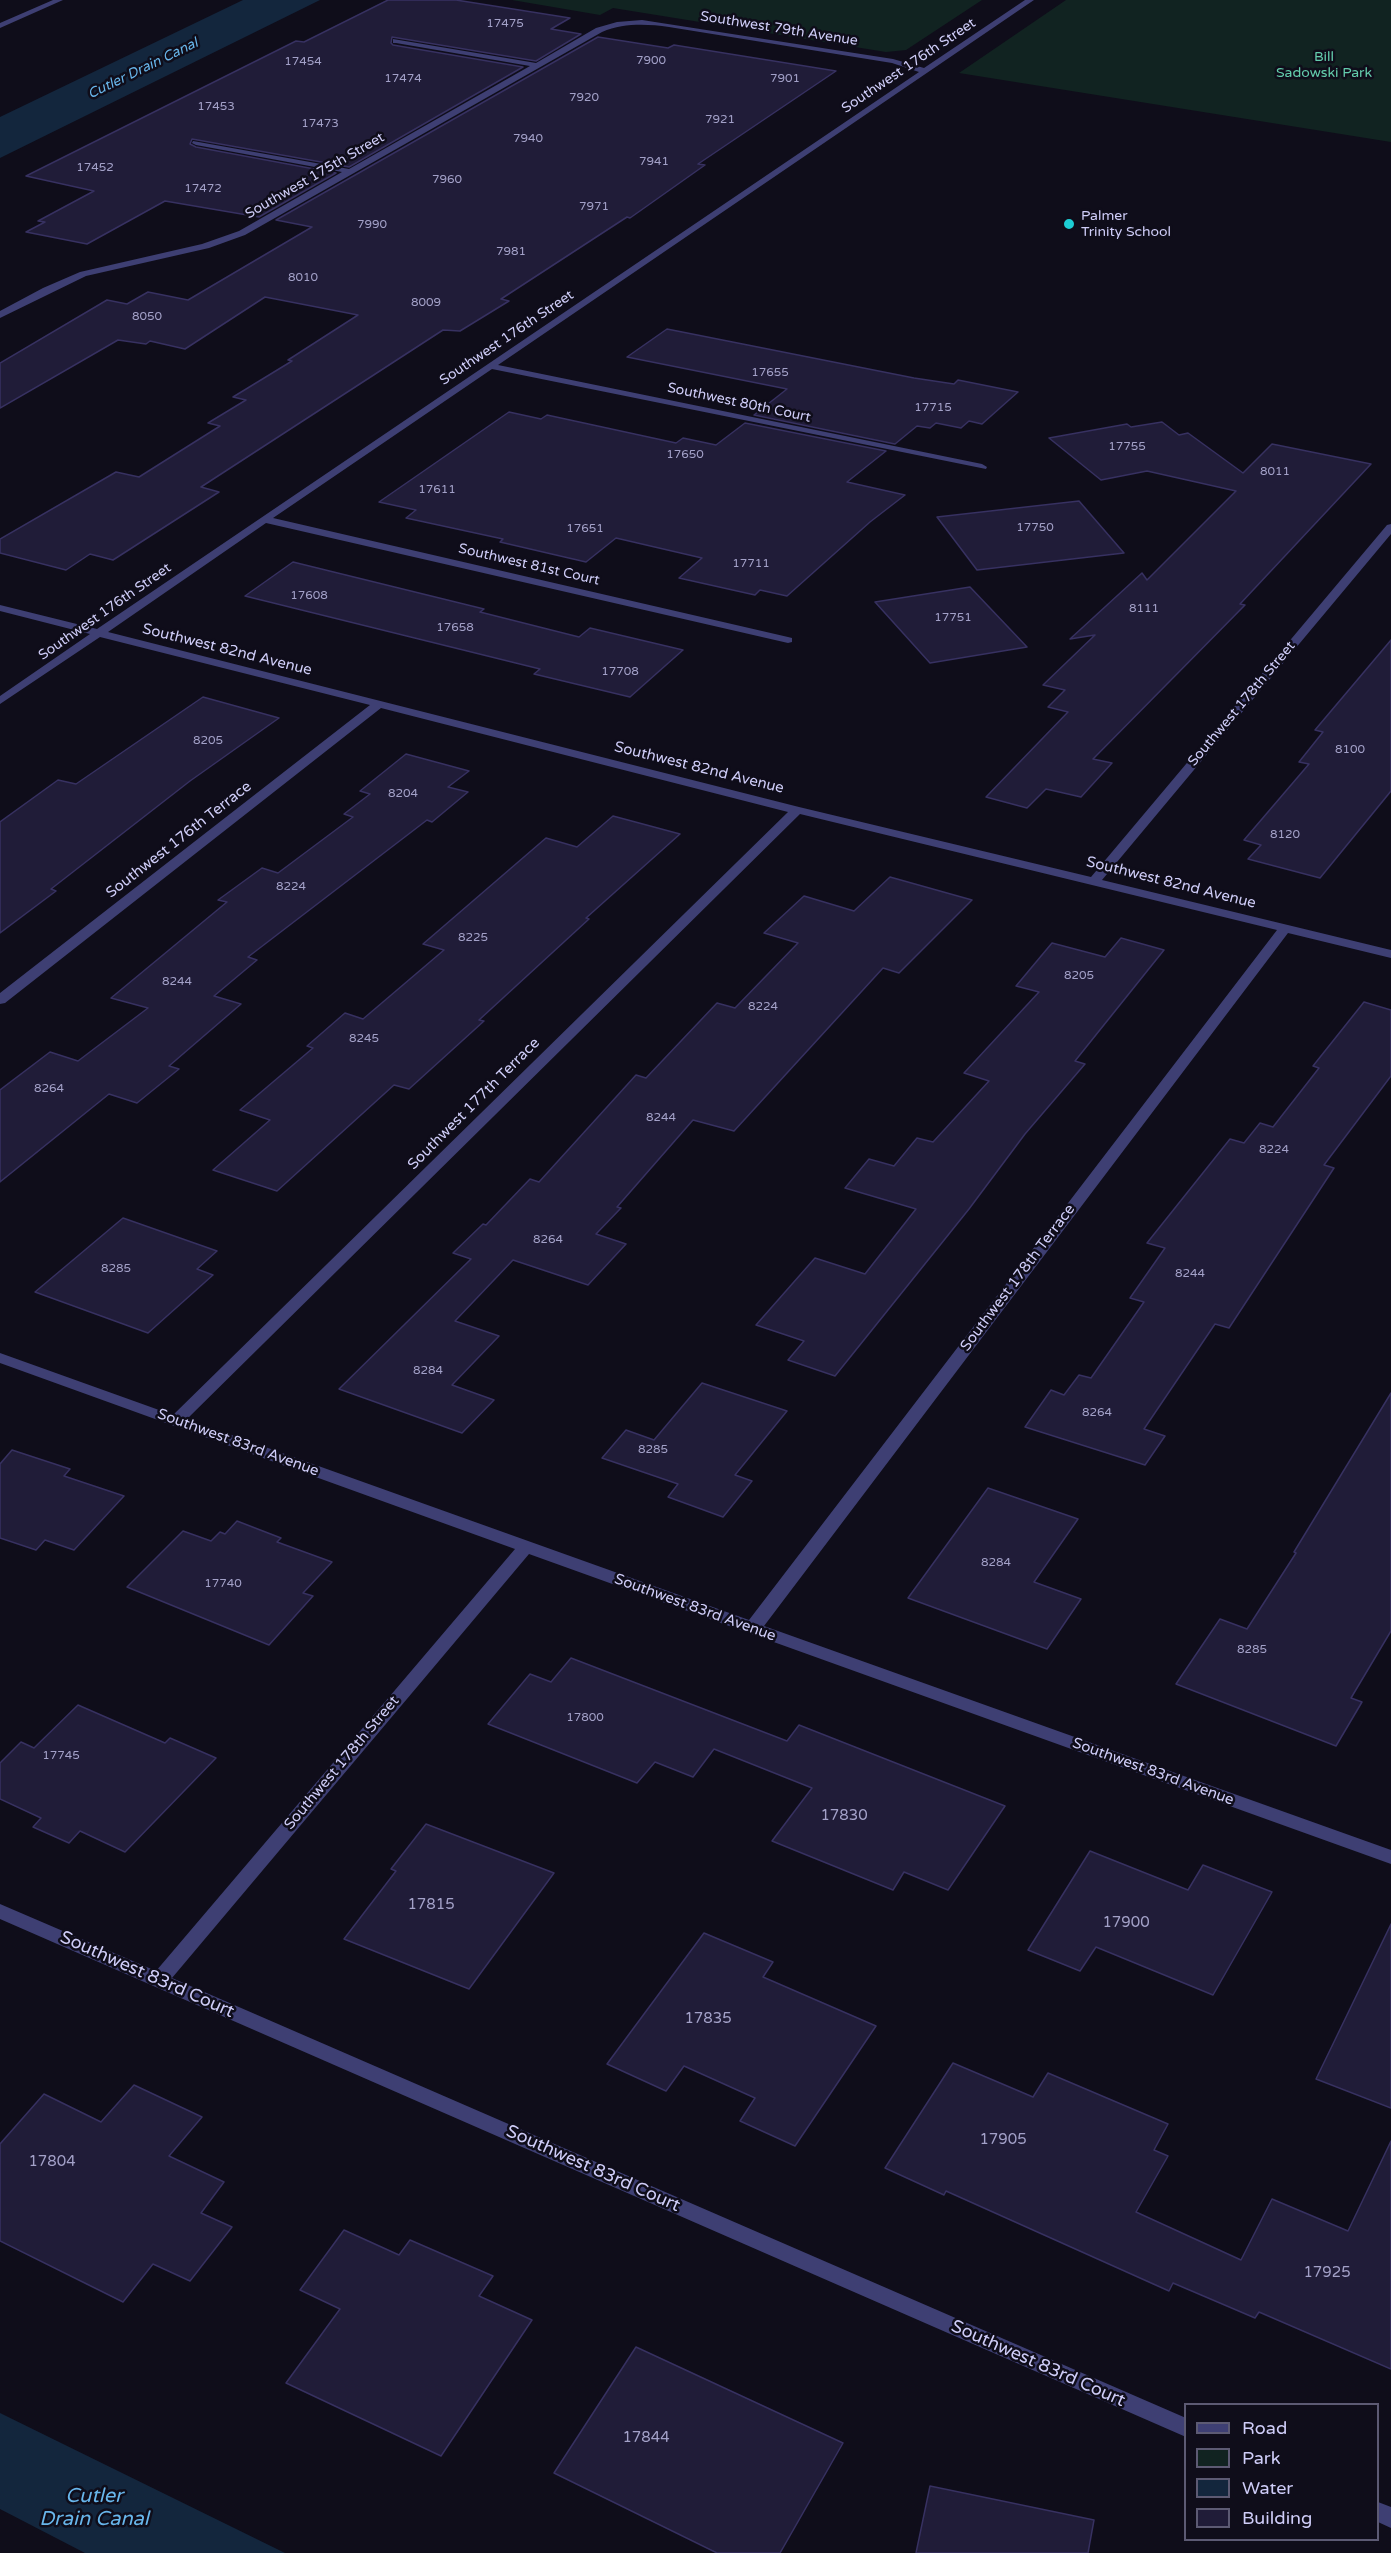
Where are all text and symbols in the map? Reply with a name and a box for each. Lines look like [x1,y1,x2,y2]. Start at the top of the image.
street label: Southwest 79th Avenue [699,8,859,50]
street label: Southwest 176th Street [839,15,979,117]
house number: 17475 [486,17,524,31]
water label: Cutler Drain Canal [85,35,201,103]
park label: Bill Sadowski Park [1276,49,1372,82]
house number: 7900 [636,54,666,68]
house number: 17454 [284,55,322,69]
house number: 17474 [384,72,422,86]
house number: 7901 [770,72,800,86]
house number: 7920 [569,91,599,105]
house number: 17453 [197,100,235,114]
house number: 7921 [705,113,735,127]
house number: 17473 [301,117,339,131]
street label: Southwest 175th Street [242,129,388,223]
house number: 7940 [513,132,543,146]
house number: 7941 [639,155,669,169]
house number: 17452 [76,161,114,175]
house number: 7960 [432,173,462,187]
house number: 17472 [184,182,222,196]
house number: 7971 [579,200,609,214]
place label: Palmer Trinity School [1081,208,1171,240]
marker: Palmer Trinity School [1062,217,1076,231]
house number: 7990 [357,218,387,232]
house number: 7981 [496,245,526,259]
house number: 8010 [288,271,318,285]
street label: Southwest 176th Street [437,287,577,389]
house number: 8009 [411,296,441,310]
house number: 8050 [132,310,162,324]
house number: 17655 [751,366,789,380]
street label: Southwest 80th Court [666,380,812,426]
house number: 17715 [914,401,952,415]
house number: 17755 [1108,440,1146,454]
house number: 17650 [666,448,704,462]
house number: 8011 [1260,465,1290,479]
house number: 17611 [418,483,456,497]
house number: 17750 [1016,521,1054,535]
house number: 17651 [566,522,604,536]
street label: Southwest 81st Court [457,541,601,589]
house number: 17711 [732,557,770,571]
street label: Southwest 176th Street [36,560,174,664]
house number: 17608 [290,589,328,603]
house number: 8111 [1129,602,1159,616]
house number: 17751 [934,611,972,625]
street label: Southwest 82nd Avenue [140,620,314,680]
house number: 17658 [436,621,474,635]
street label: Southwest 178th Street [1185,638,1299,770]
house number: 17708 [601,665,639,679]
house number: 8205 [193,734,223,748]
street label: Southwest 82nd Avenue [612,738,786,798]
house number: 8100 [1335,743,1365,757]
street label: Southwest 176th Terrace [103,778,255,902]
house number: 8204 [388,787,418,801]
house number: 8120 [1270,828,1300,842]
street label: Southwest 82nd Avenue [1084,853,1258,913]
house number: 8224 [276,880,306,894]
house number: 8225 [458,931,488,945]
house number: 8205 [1064,969,1094,983]
house number: 8244 [162,975,192,989]
house number: 8224 [748,1000,778,1014]
house number: 8245 [349,1032,379,1046]
street label: Southwest 177th Terrace [404,1034,544,1174]
house number: 8264 [34,1082,64,1096]
house number: 8244 [646,1111,676,1125]
house number: 8224 [1259,1143,1289,1157]
street label: Southwest 178th Terrace [957,1201,1079,1355]
house number: 8264 [533,1233,563,1247]
house number: 8285 [101,1262,131,1276]
house number: 8244 [1175,1267,1205,1281]
house number: 8284 [413,1364,443,1378]
street label: Southwest 83rd Avenue [155,1405,321,1481]
house number: 8264 [1082,1406,1112,1420]
house number: 8285 [638,1443,668,1457]
house number: 8284 [981,1556,1011,1570]
street label: Southwest 83rd Avenue [612,1570,778,1646]
house number: 17740 [204,1577,242,1591]
house number: 8285 [1237,1643,1267,1657]
street label: Southwest 178th Street [281,1692,403,1834]
house number: 17800 [566,1711,604,1725]
street label: Southwest 83rd Avenue [1070,1734,1236,1810]
house number: 17745 [42,1749,80,1763]
house number: 17830 [820,1807,868,1825]
house number: 17815 [407,1896,455,1914]
house number: 17900 [1102,1914,1150,1932]
street label: Southwest 83rd Court [57,1927,237,2023]
house number: 17835 [684,2010,732,2028]
street label: Southwest 83rd Court [503,2121,683,2217]
house number: 17905 [979,2131,1027,2149]
house number: 17804 [28,2153,76,2171]
house number: 17925 [1303,2264,1351,2282]
street label: Southwest 83rd Court [948,2316,1128,2412]
legend [1184,2403,1379,2541]
text: Road [1242,2417,1287,2439]
house number: 17844 [622,2429,670,2447]
text: Park [1242,2447,1280,2469]
text: Water [1242,2477,1293,2499]
water label: Cutler Drain Canal [39,2485,149,2532]
text: Building [1242,2507,1312,2529]

